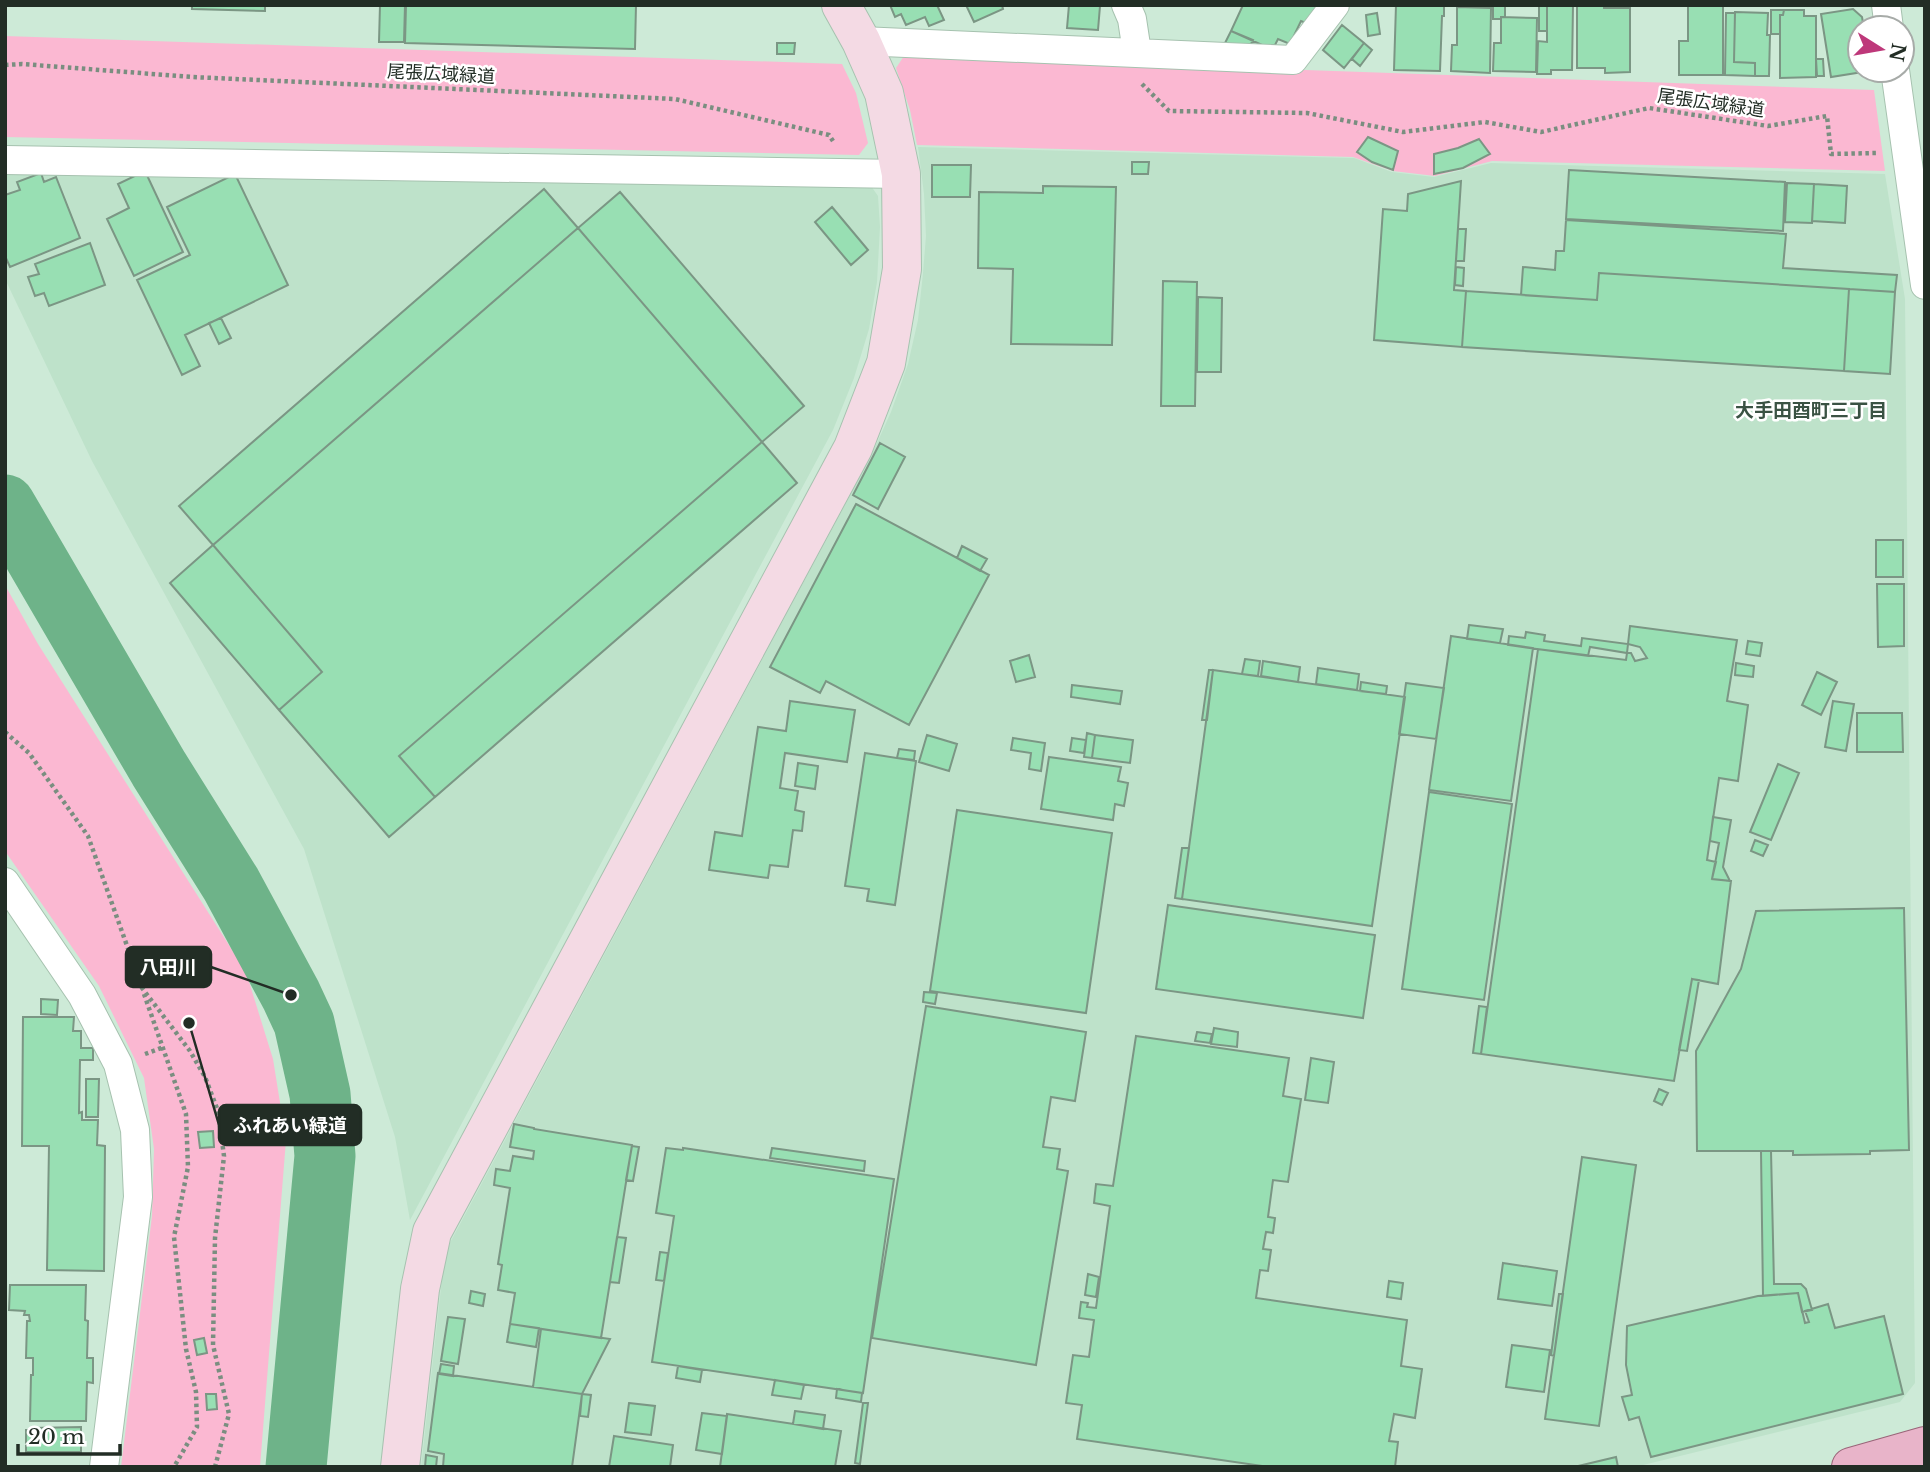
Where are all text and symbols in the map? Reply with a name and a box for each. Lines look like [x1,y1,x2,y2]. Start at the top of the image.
north arrow [1846,14,1916,84]
text: N [1884,41,1910,63]
street label: 尾張広域緑道 [386,60,496,88]
street label: 尾張広域緑道 [1656,85,1766,121]
district label: 大手田酉町三丁目 [1735,399,1887,422]
callout: 八田川 [126,947,211,987]
text: 八田川 [139,956,197,979]
callout: ふれあい緑道 [219,1105,361,1145]
text: ふれあい緑道 [233,1114,347,1137]
scale bar [18,1412,119,1456]
text: 20 m [28,1424,85,1450]

